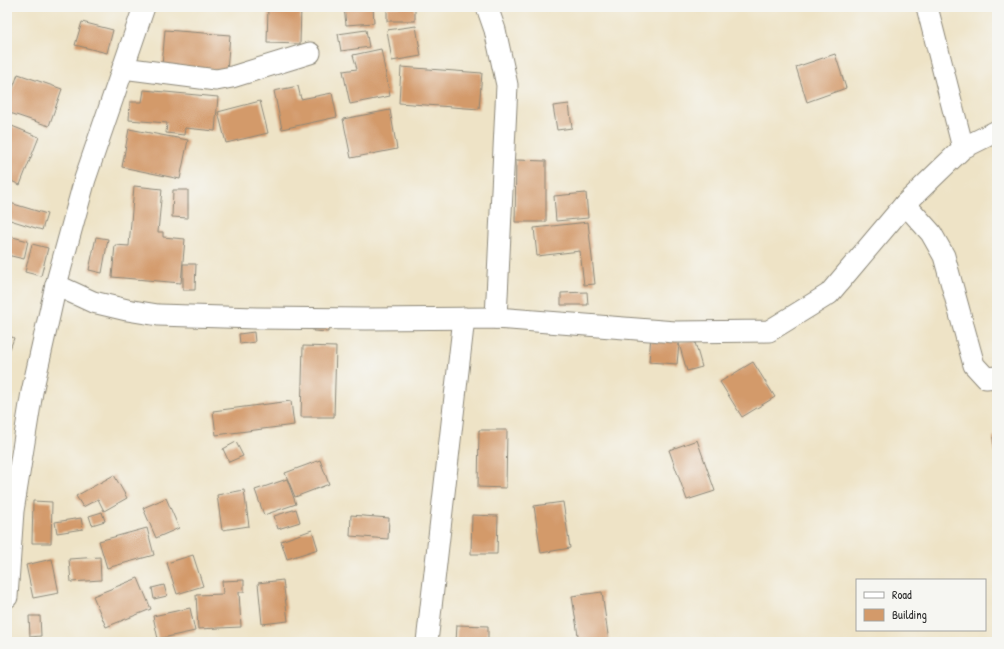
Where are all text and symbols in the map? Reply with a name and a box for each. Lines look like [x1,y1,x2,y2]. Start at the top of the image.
legend [856,579,986,631]
text: Road [892,586,912,603]
text: Building [892,606,927,623]

